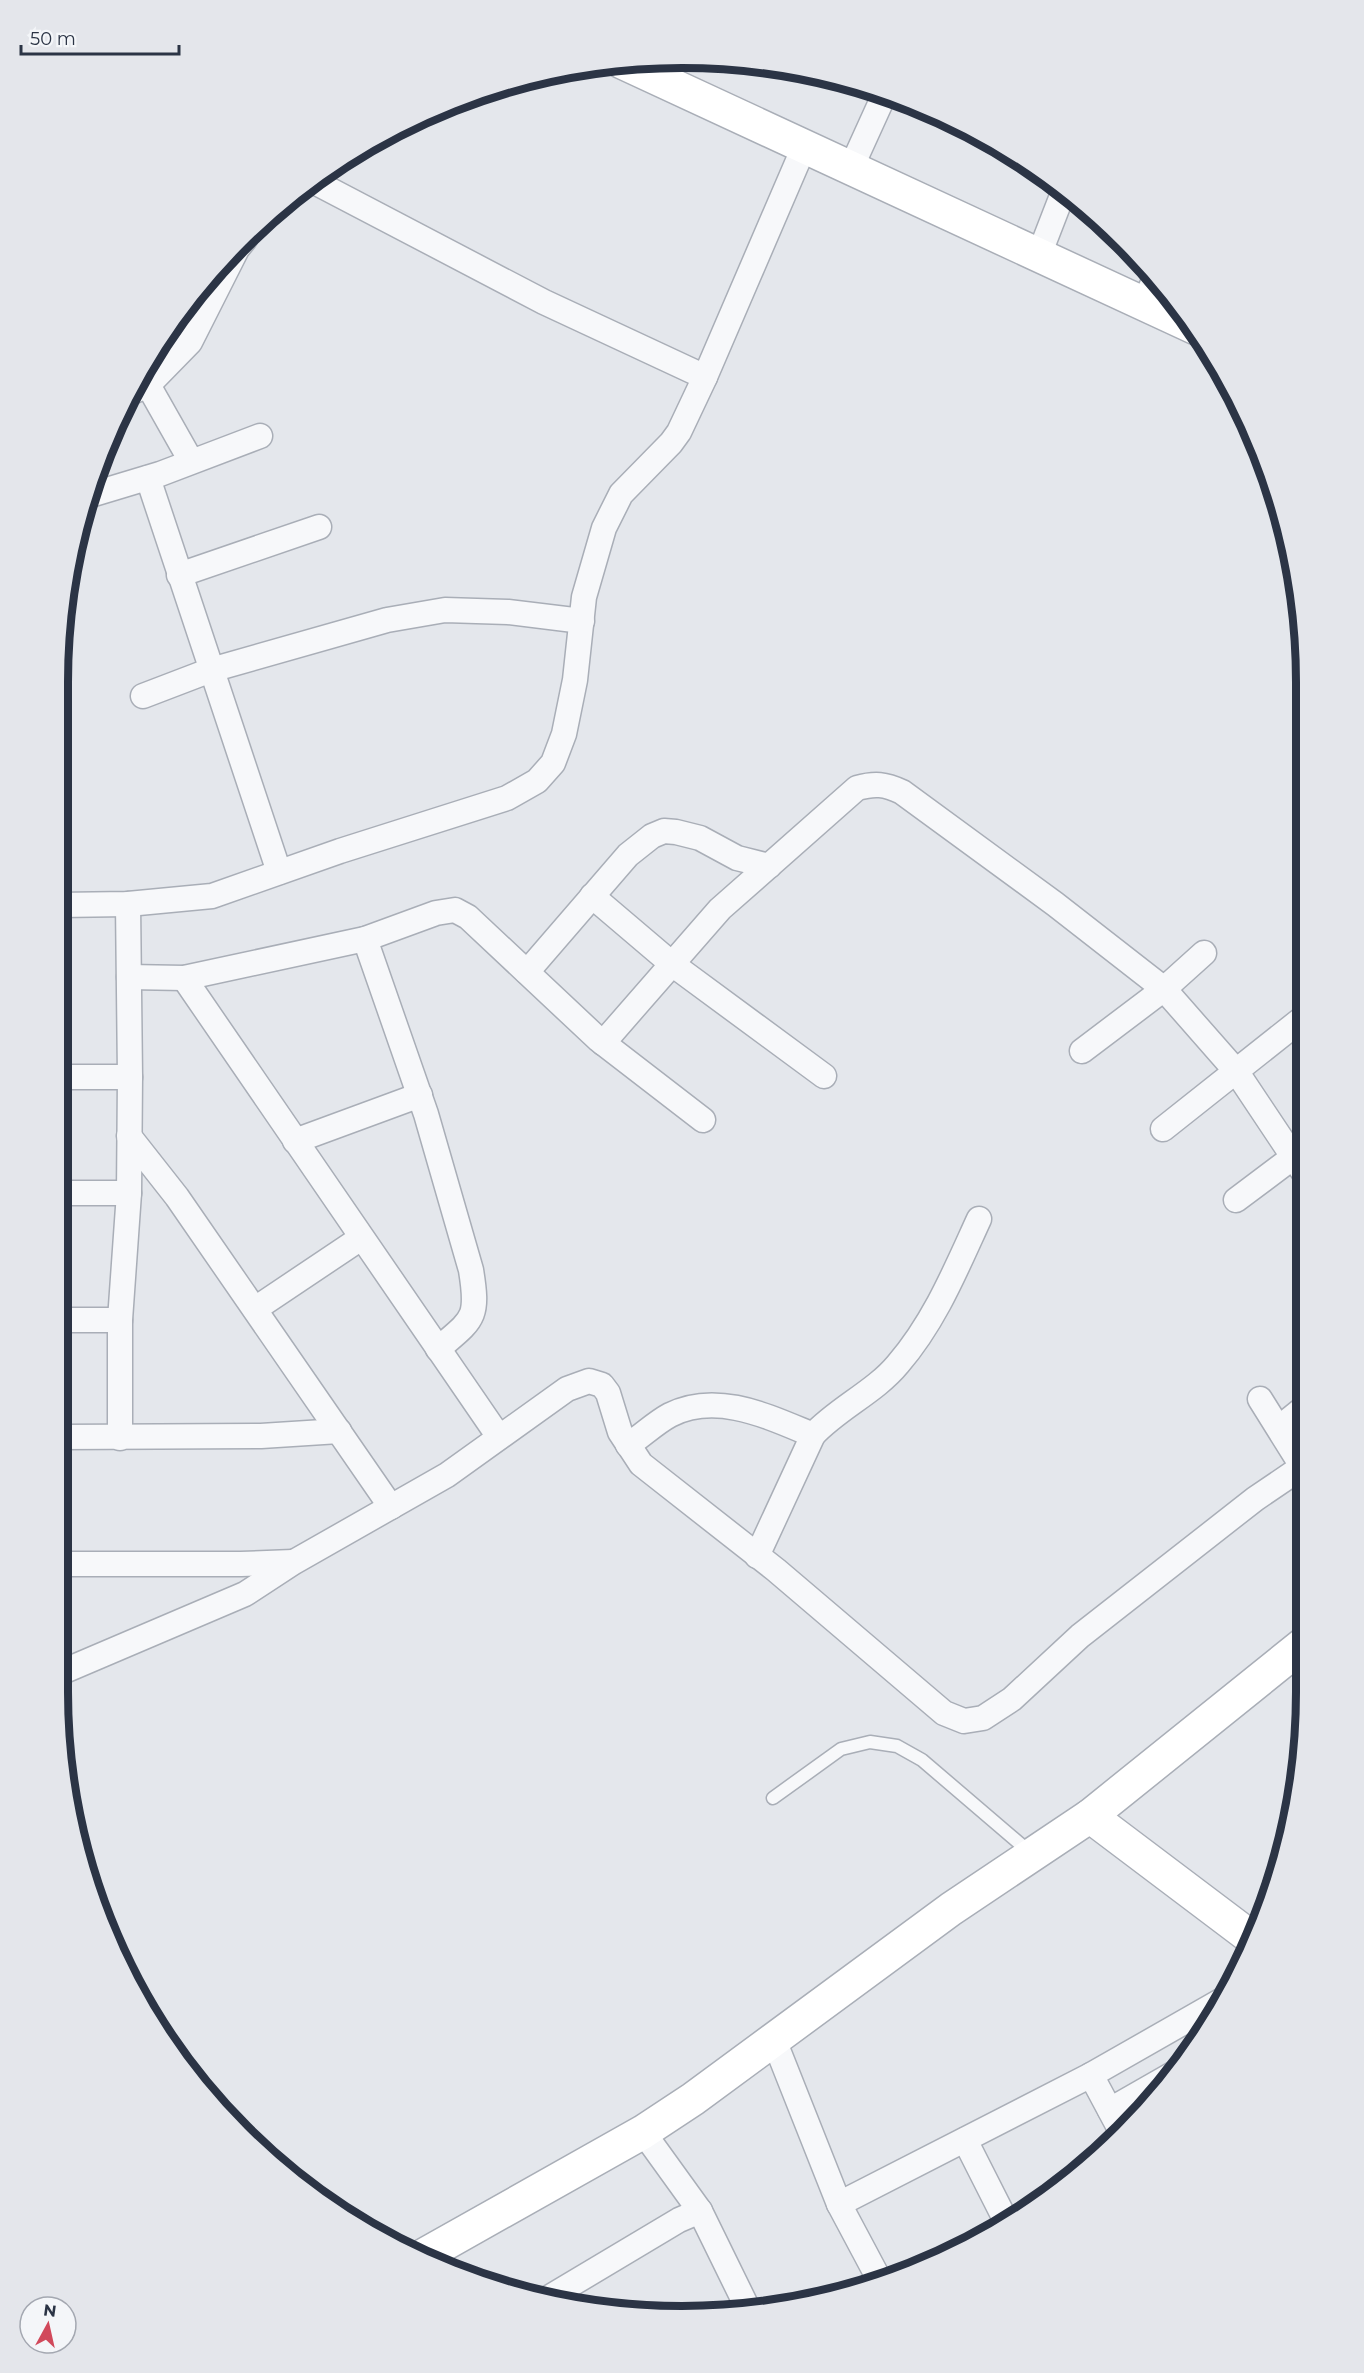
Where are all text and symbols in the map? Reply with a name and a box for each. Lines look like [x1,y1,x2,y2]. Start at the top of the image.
scale bar [21,18,178,56]
text: 50 m [30,28,76,50]
north arrow [18,2295,78,2355]
text: N [42,2300,58,2321]

